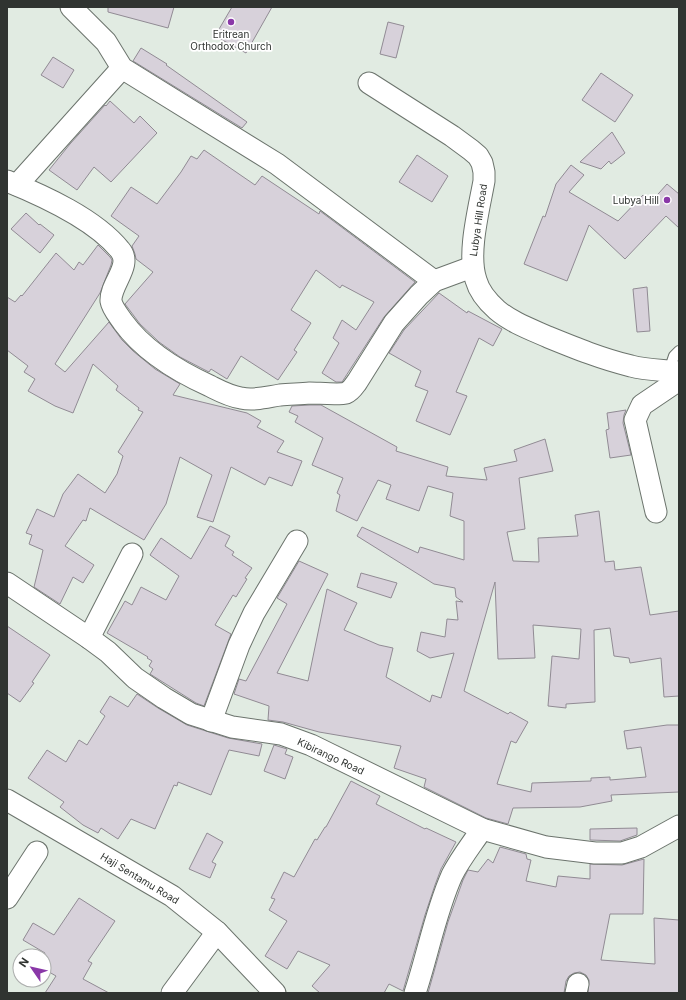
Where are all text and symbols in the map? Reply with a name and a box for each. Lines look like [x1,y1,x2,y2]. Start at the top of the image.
marker: Eritrean Orthodox Church [226,17,236,27]
place label: Eritrean Orthodox Church [190,28,272,52]
street label: Lubya Hill Road [467,183,489,257]
place label: Lubya Hill [613,194,659,206]
marker: Lubya Hill [662,195,672,205]
street label: Kibirango Road [296,735,366,777]
street label: Haji Sentamu Road [99,850,181,906]
north arrow [12,948,52,988]
text: N [16,955,32,970]

